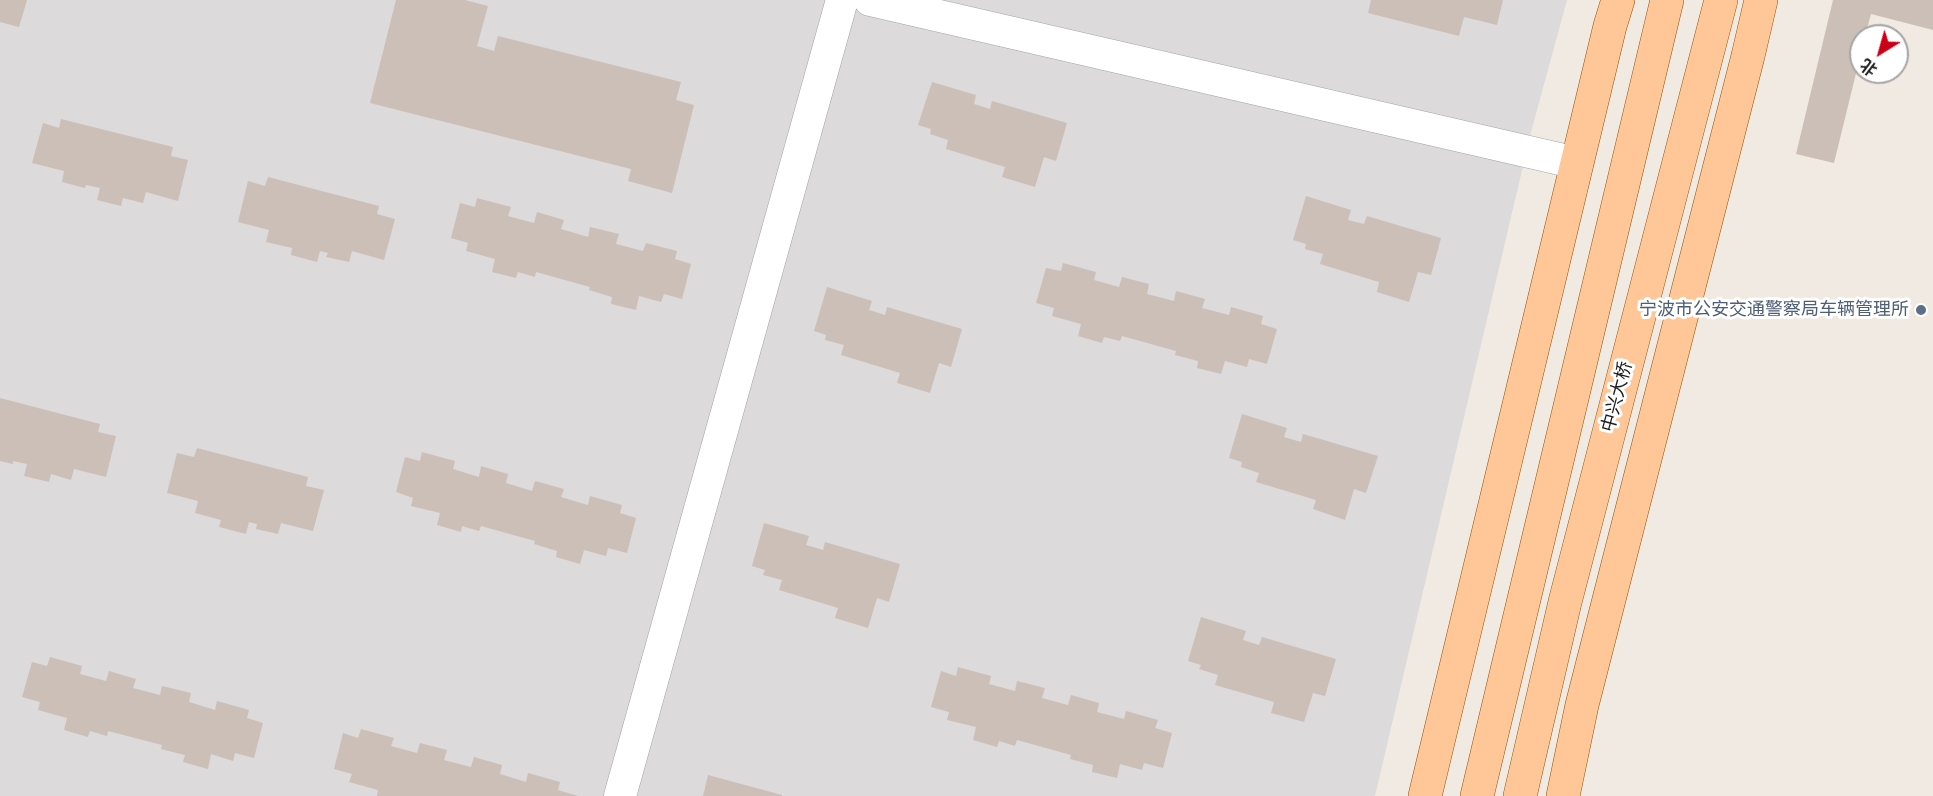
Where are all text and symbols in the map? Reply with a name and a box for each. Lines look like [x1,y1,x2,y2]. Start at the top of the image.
north arrow [1849,24,1909,84]
text: 北 [1856,53,1882,81]
place label: 宁波市公安交通警察局车辆管理所 [1639,299,1909,321]
marker: 宁波市公安交通警察局车辆管理所 [1914,303,1928,317]
street label: 中兴大桥 [1598,359,1638,435]

